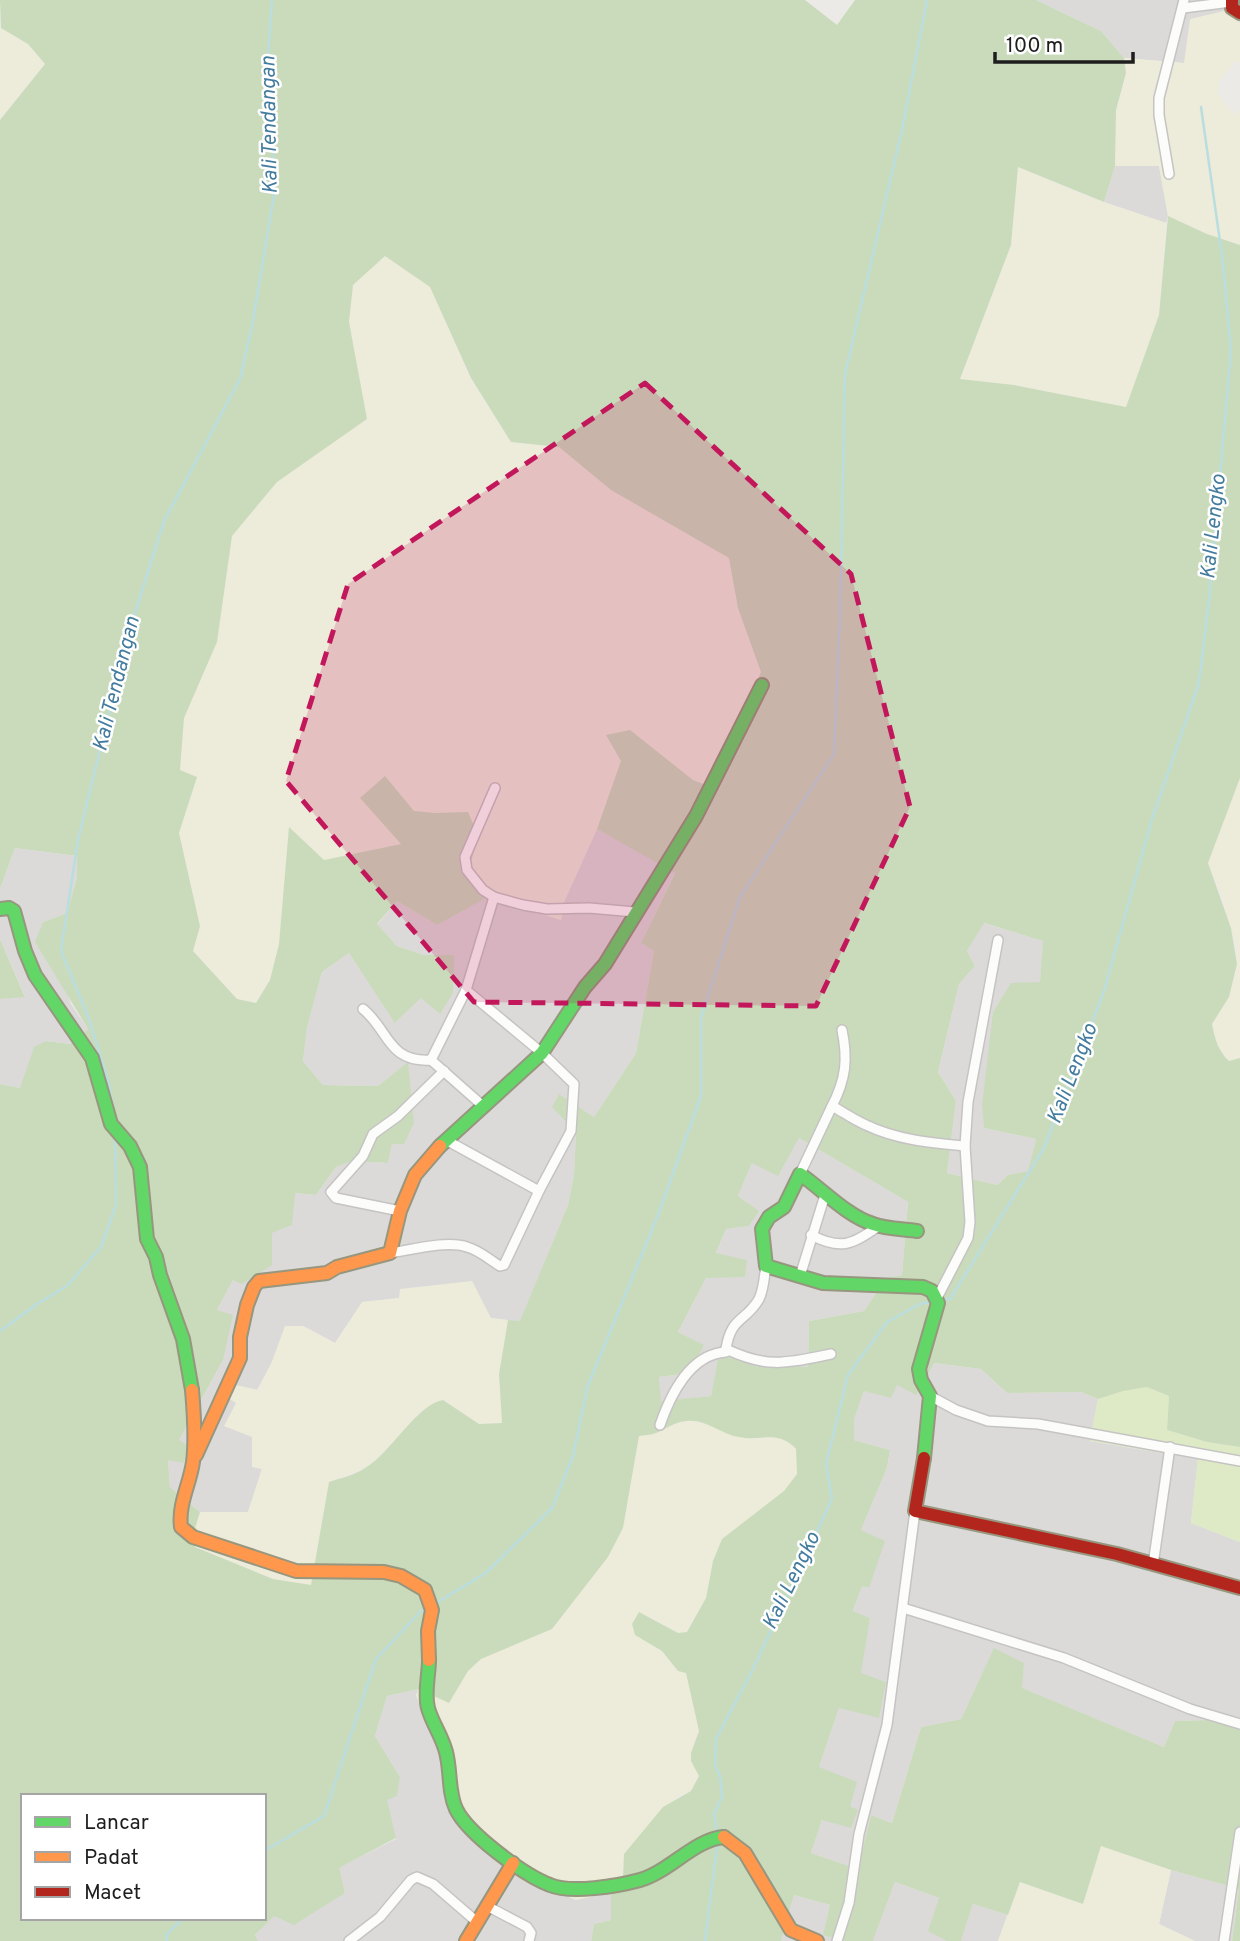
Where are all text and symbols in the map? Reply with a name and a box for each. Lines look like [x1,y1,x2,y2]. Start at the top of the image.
scale bar [995,21,1133,65]
text: 100 m [1006,33,1063,60]
water label: Kali Tendangan [255,55,285,194]
water label: Kali Lengko [1195,472,1233,581]
water label: Kali Tendangan [87,613,147,754]
water label: Kali Lengko [1042,1019,1105,1128]
water label: Kali Lengko [757,1527,828,1634]
legend [21,1794,266,1920]
text: Lancar [84,1810,149,1837]
text: Padat [84,1845,139,1872]
text: Macet [84,1880,141,1907]

